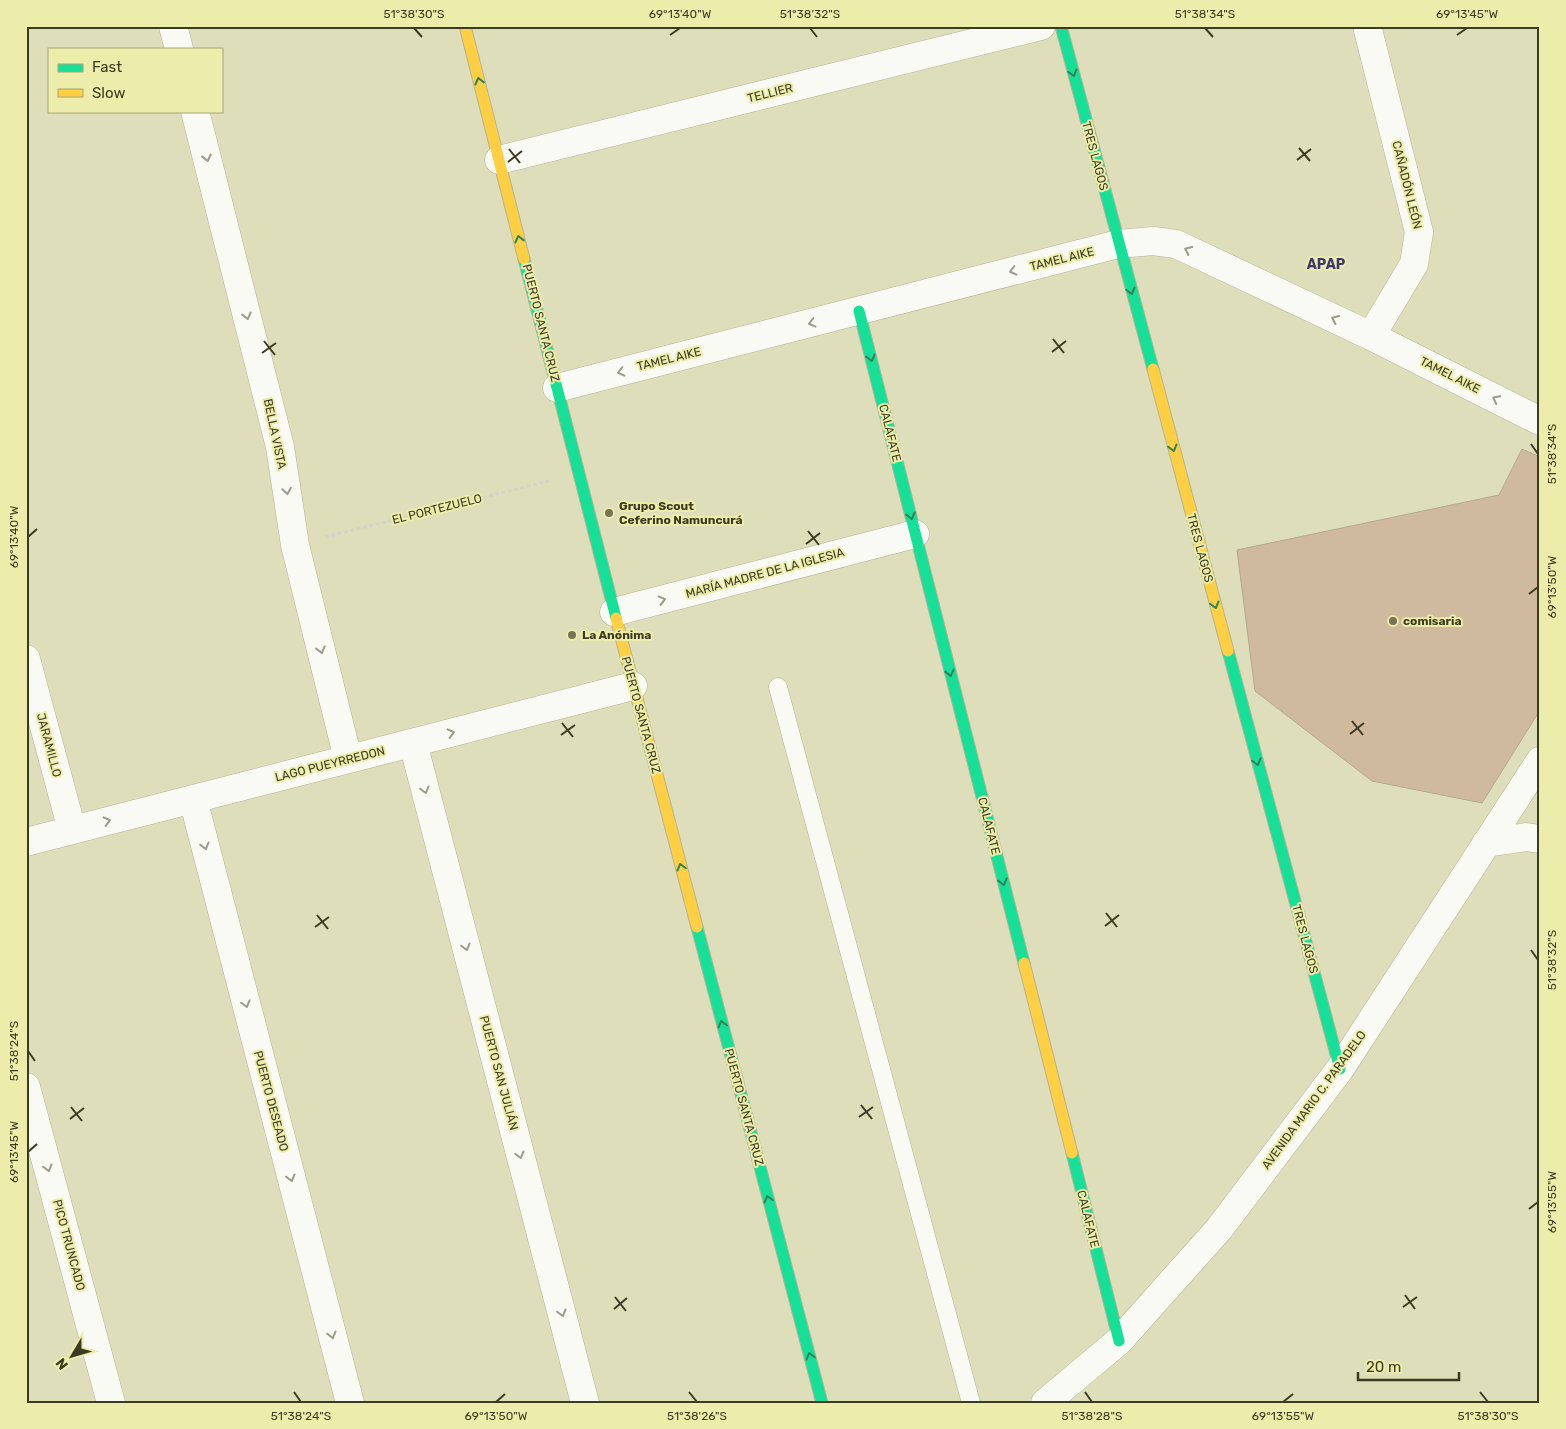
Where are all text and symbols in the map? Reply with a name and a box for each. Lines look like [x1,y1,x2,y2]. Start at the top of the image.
text: 51°38'30"S [384,7,444,21]
text: 69°13'40"W [649,7,712,21]
text: 51°38'32"S [780,7,840,21]
text: 51°38'34"S [1175,7,1235,21]
text: 69°13'45"W [1436,7,1498,21]
legend [48,48,222,112]
text: Fast [92,58,122,76]
one-way arrow [1068,69,1078,77]
one-way arrow [474,77,485,86]
street label: TELLIER [746,81,794,105]
text: Slow [92,84,125,102]
street label: TRES LAGOS [1079,120,1111,192]
street label: CAÑADÓN LEÓN [1389,139,1425,231]
one-way arrow [201,154,211,162]
one-way arrow [514,234,525,243]
street label: TAMEL AIKE [1028,244,1096,274]
one-way arrow [1184,246,1193,256]
district label: APAP [1307,256,1346,273]
street label: PUERTO SANTA CRUZ [520,263,562,383]
one-way arrow [1010,266,1018,276]
one-way arrow [1125,287,1136,296]
one-way arrow [241,311,252,320]
one-way arrow [1331,314,1340,325]
one-way arrow [808,317,817,328]
street label: TAMEL AIKE [635,344,703,374]
one-way arrow [865,354,876,363]
street label: TAMEL AIKE [1418,354,1482,396]
one-way arrow [617,366,625,376]
one-way arrow [1492,395,1501,405]
street label: BELLA VISTA [261,397,289,471]
street label: CALAFATE [876,403,904,463]
text: 51°38'34"S [1545,424,1559,484]
one-way arrow [1167,444,1178,453]
one-way arrow [281,487,291,496]
street label: EL PORTEZUELO [391,491,483,527]
place label: Grupo Scout Ceferino Namuncurá [619,499,743,527]
text: 69°13'40"W [7,505,21,568]
marker: Grupo Scout Ceferino Namuncurá [603,507,615,519]
one-way arrow [905,511,915,519]
street label: TRES LAGOS [1184,512,1216,584]
street label: MARÍA MADRE DE LA IGLESIA [684,545,846,601]
text: 69°13'50"W [1545,555,1559,618]
one-way arrow [657,595,666,606]
one-way arrow [1210,601,1220,609]
place label: comisaria [1403,614,1462,628]
marker: comisaria [1387,615,1399,627]
place label: La Anónima [582,628,651,642]
marker: La Anónima [566,629,578,641]
one-way arrow [315,646,326,654]
street label: PUERTO SANTA CRUZ [619,655,663,775]
one-way arrow [944,669,955,678]
street label: JARAMILLO [34,711,64,779]
one-way arrow [447,728,456,739]
street label: LAGO PUEYRREDON [274,744,386,784]
one-way arrow [1252,758,1262,766]
one-way arrow [419,786,430,795]
street label: CALAFATE [975,796,1003,856]
one-way arrow [103,816,112,827]
one-way arrow [199,842,210,851]
one-way arrow [676,863,687,872]
one-way arrow [997,877,1008,886]
street label: TRES LAGOS [1289,903,1321,975]
text: 51°38'32"S [1545,930,1559,990]
one-way arrow [460,943,471,952]
one-way arrow [240,999,251,1008]
street label: PUERTO SAN JULIÁN [477,1014,521,1132]
text: 51°38'24"S [7,1021,21,1081]
one-way arrow [718,1021,728,1029]
street label: AVENIDA MARIO C. PARADELO [1259,1028,1369,1172]
street label: PUERTO SANTA CRUZ [722,1047,766,1167]
street label: PUERTO DESEADO [251,1049,291,1153]
text: 69°13'45"W [7,1121,21,1183]
one-way arrow [515,1151,525,1159]
one-way arrow [42,1164,53,1172]
text: 69°13'55"W [1545,1170,1559,1233]
one-way arrow [286,1173,296,1181]
street label: CALAFATE [1074,1189,1102,1249]
one-way arrow [764,1195,774,1203]
street label: PICO TRUNCADO [50,1198,88,1292]
one-way arrow [556,1308,566,1316]
one-way arrow [327,1331,337,1339]
north arrow [48,1332,98,1382]
scale bar [1358,1349,1460,1381]
one-way arrow [805,1351,816,1360]
text: N [52,1354,72,1373]
text: 20 m [1366,1358,1401,1376]
text: 51°38'24"S [271,1409,331,1423]
text: 69°13'50"W [465,1409,528,1423]
text: 51°38'26"S [667,1409,727,1423]
text: 51°38'28"S [1062,1409,1122,1423]
text: 69°13'55"W [1252,1409,1315,1423]
text: 51°38'30"S [1458,1409,1518,1423]

